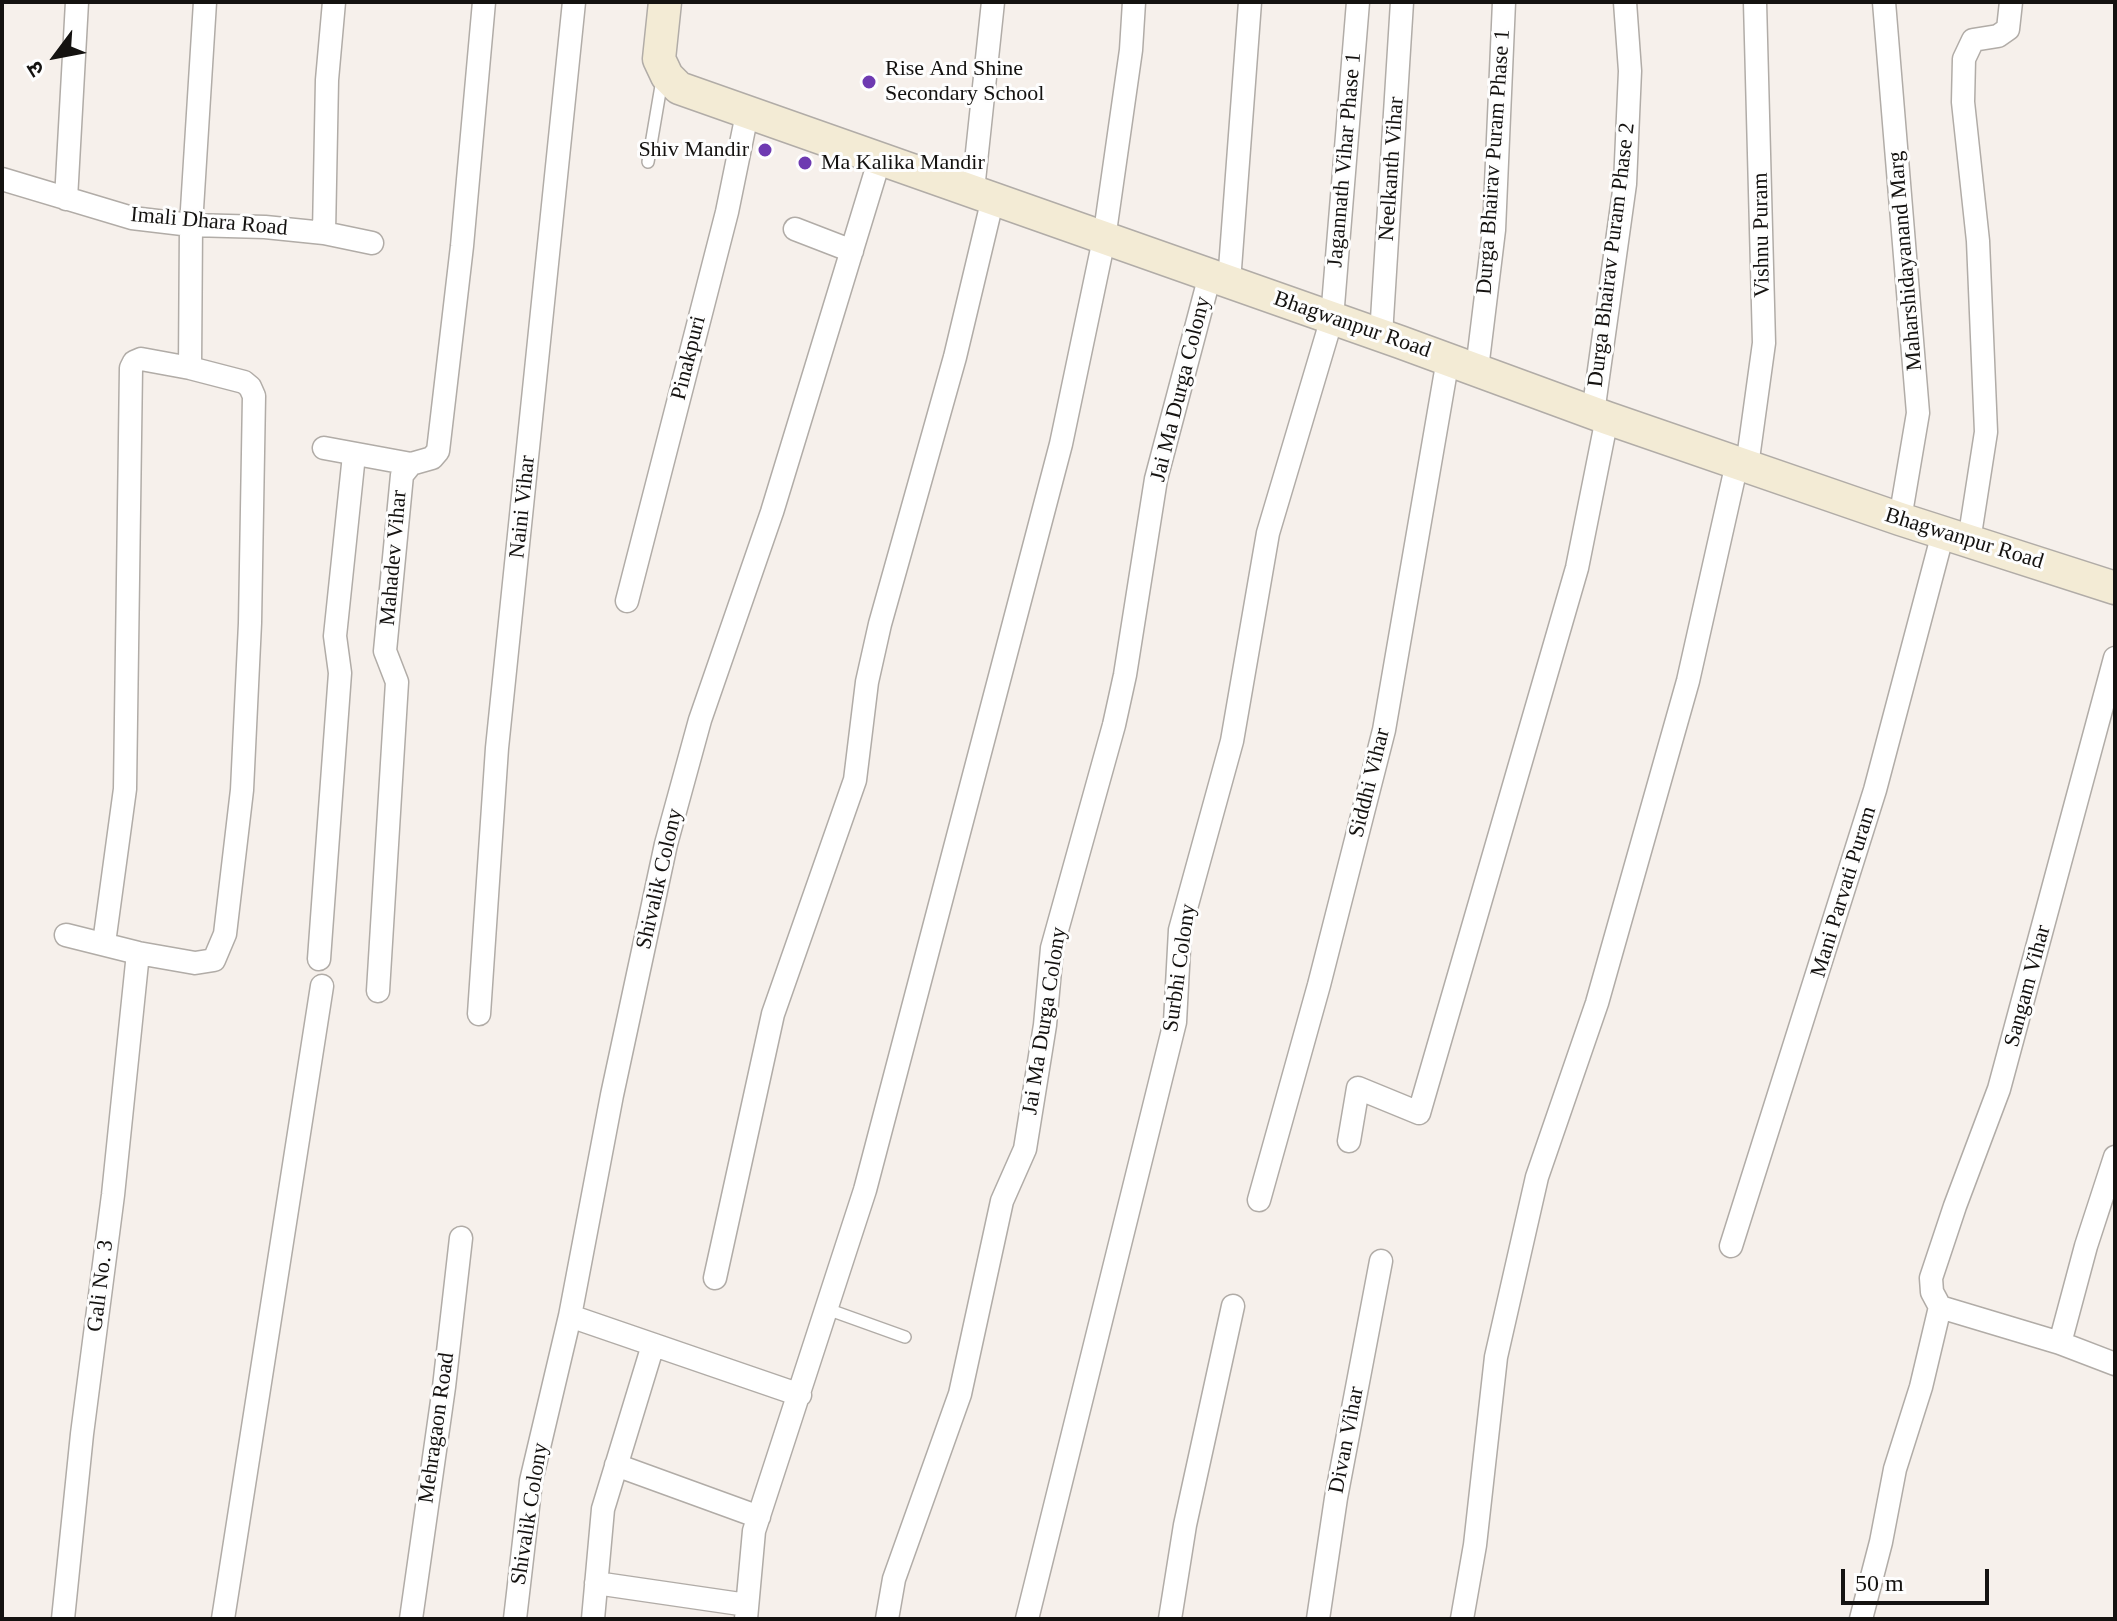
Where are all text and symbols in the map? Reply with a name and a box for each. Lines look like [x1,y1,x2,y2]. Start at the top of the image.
north arrow [16,16,96,96]
street label: Durga Bhairav Puram Phase 1 [1472,28,1516,296]
street label: Jagannath Vihar Phase 1 [1322,51,1368,269]
place label: Rise And Shine Secondary School [885,56,1044,108]
text: उ [21,57,49,81]
marker: Rise And Shine Secondary School [860,73,878,91]
street label: Neelkanth Vihar [1374,96,1410,242]
street label: Durga Bhairav Puram Phase 2 [1583,121,1641,389]
place label: Shiv Mandir [638,137,749,163]
marker: Shiv Mandir [756,141,774,159]
place label: Ma Kalika Mandir [821,150,985,176]
street label: Maharshidayanand Marg [1883,150,1929,372]
marker: Ma Kalika Mandir [796,154,814,172]
street label: Vishnu Puram [1748,172,1776,298]
street label: Imali Dhara Road [129,202,289,242]
street label: Bhagwanpur Road [1270,286,1434,364]
street label: Jai Ma Durga Colony [1145,294,1217,484]
street label: Pinakpuri [666,313,712,403]
street label: Naini Vihar [504,454,542,560]
street label: Mahadev Vihar [375,489,413,627]
street label: Bhagwanpur Road [1882,502,2046,576]
street label: Siddhi Vihar [1344,726,1396,840]
street label: Mani Parvati Puram [1805,803,1883,981]
street label: Shivalik Colony [631,806,689,952]
street label: Surbhi Colony [1158,902,1202,1034]
street label: Sangam Vihar [1999,922,2057,1050]
street label: Jai Ma Durga Colony [1017,925,1073,1117]
street label: Gali No. 3 [82,1239,120,1333]
street label: Mehragaon Road [413,1351,461,1505]
street label: Divan Vihar [1324,1384,1370,1496]
street label: Shivalik Colony [506,1441,554,1587]
scale bar [1845,1553,1993,1603]
text: 50 m [1855,1570,1904,1596]

